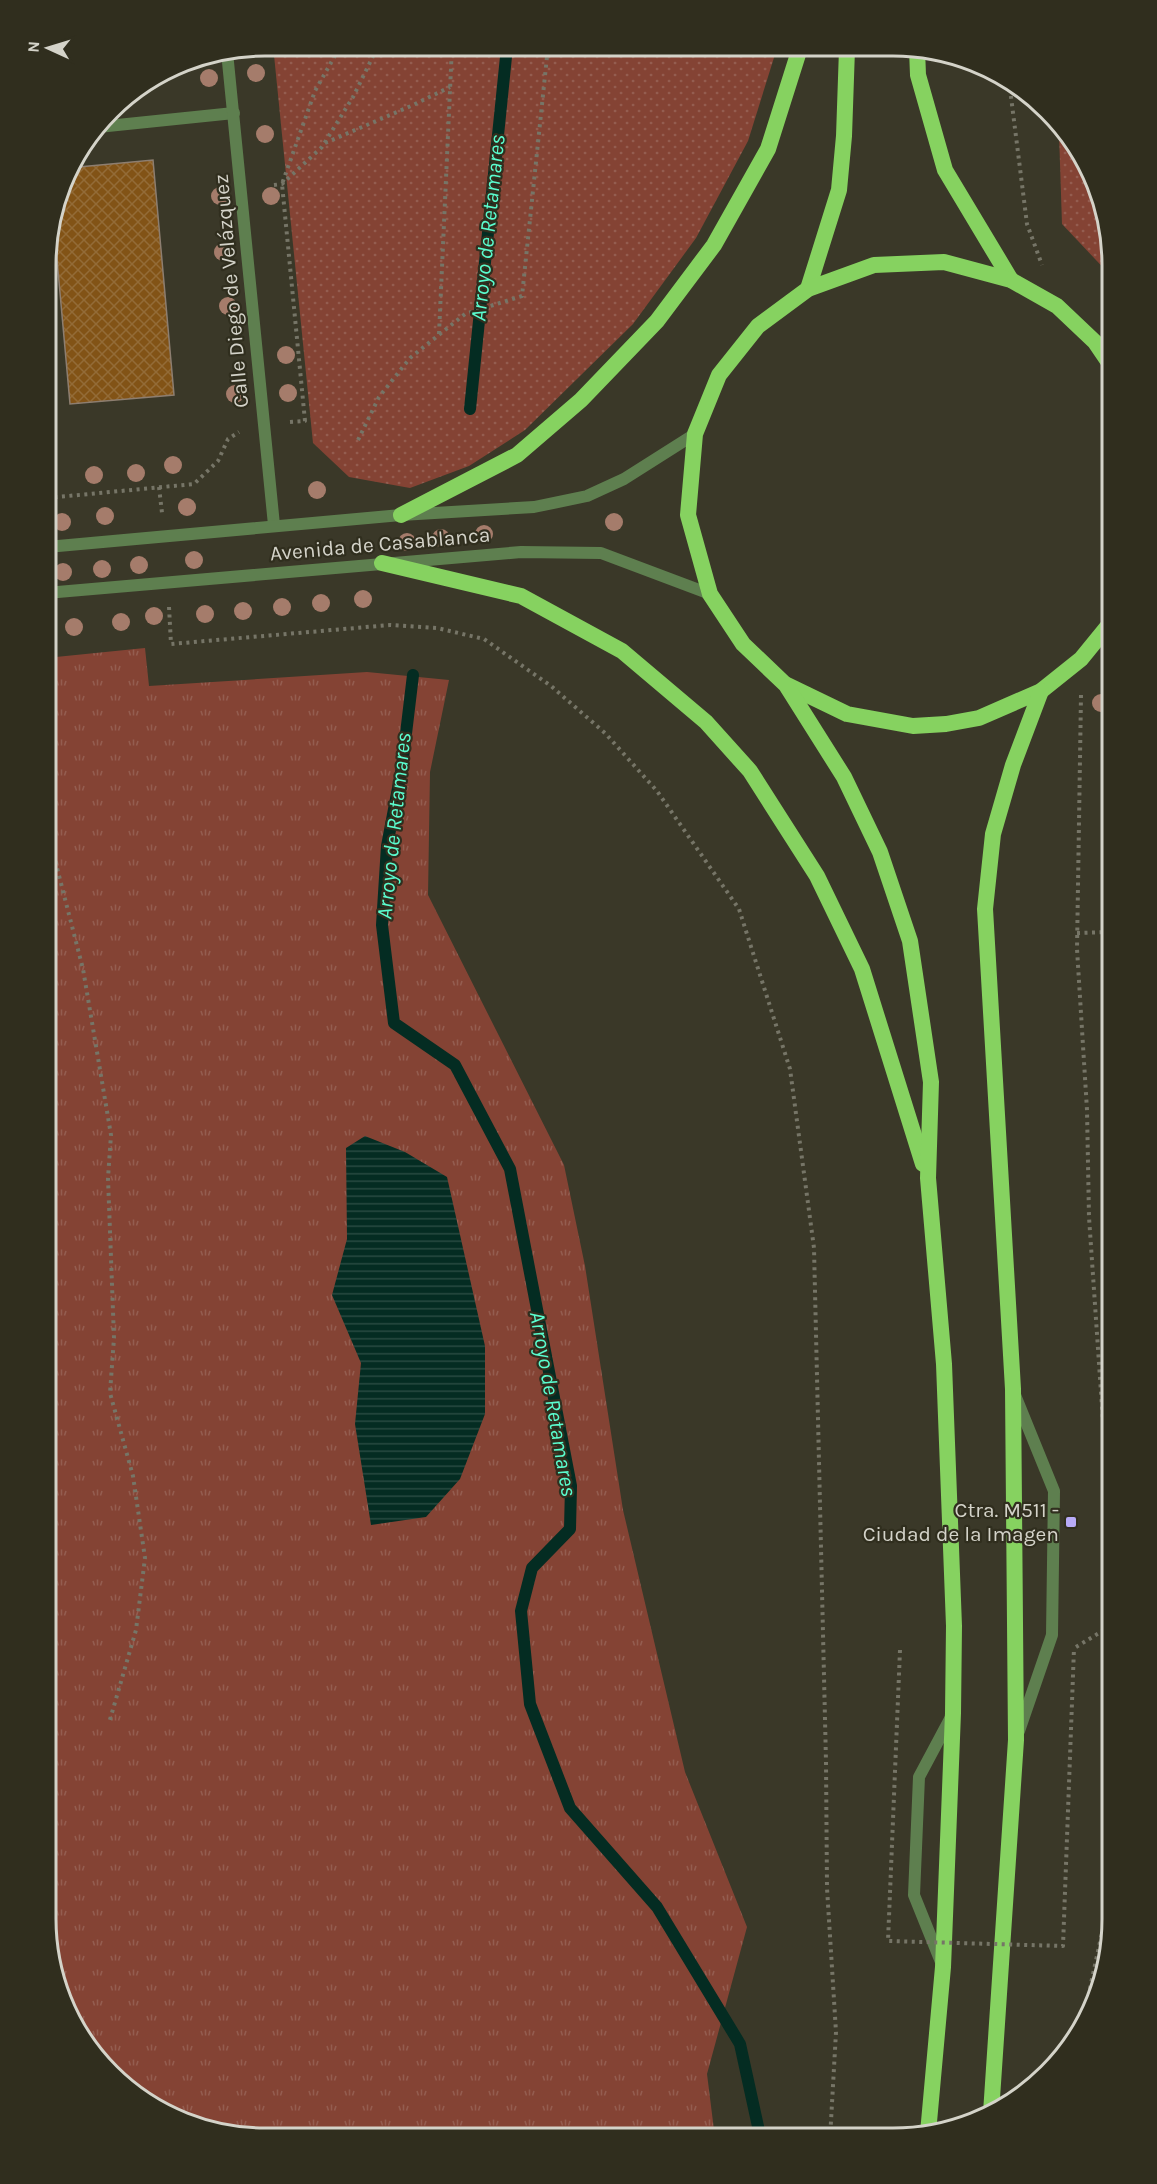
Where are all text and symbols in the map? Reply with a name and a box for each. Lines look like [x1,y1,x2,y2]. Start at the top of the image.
north arrow [18,18,78,78]
text: N [24,41,43,53]
water label: Arroyo de Retamares [465,133,511,323]
street label: Calle Diego de Velázquez [209,173,253,409]
street label: Avenida de Casablanca [269,522,491,566]
water label: Arroyo de Retamares [371,731,417,921]
water label: Arroyo de Retamares [524,1309,582,1499]
place label: Ctra. M511 - Ciudad de la Imagen [863,1498,1059,1546]
marker: Ctra. M511 - Ciudad de la Imagen [1064,1515,1078,1529]

